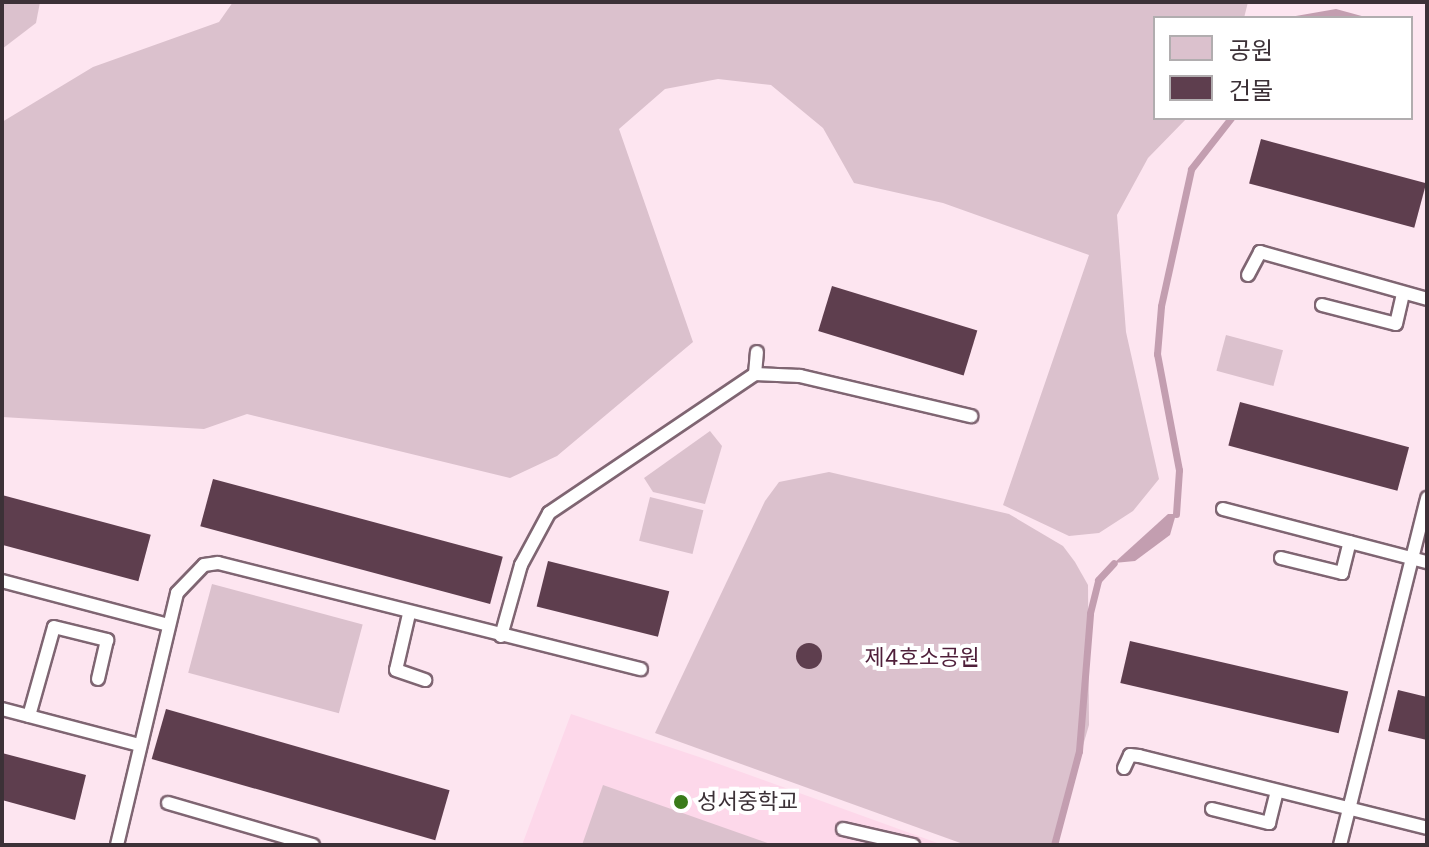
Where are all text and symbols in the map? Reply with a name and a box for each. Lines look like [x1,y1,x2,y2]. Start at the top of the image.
legend [1153,16,1413,120]
text: 공원 [1229,36,1273,65]
text: 건물 [1229,76,1273,105]
park label: 제4호소공원 [864,645,980,671]
place label: 성서중학교 [697,789,798,815]
marker: 성서중학교 [672,793,690,811]

